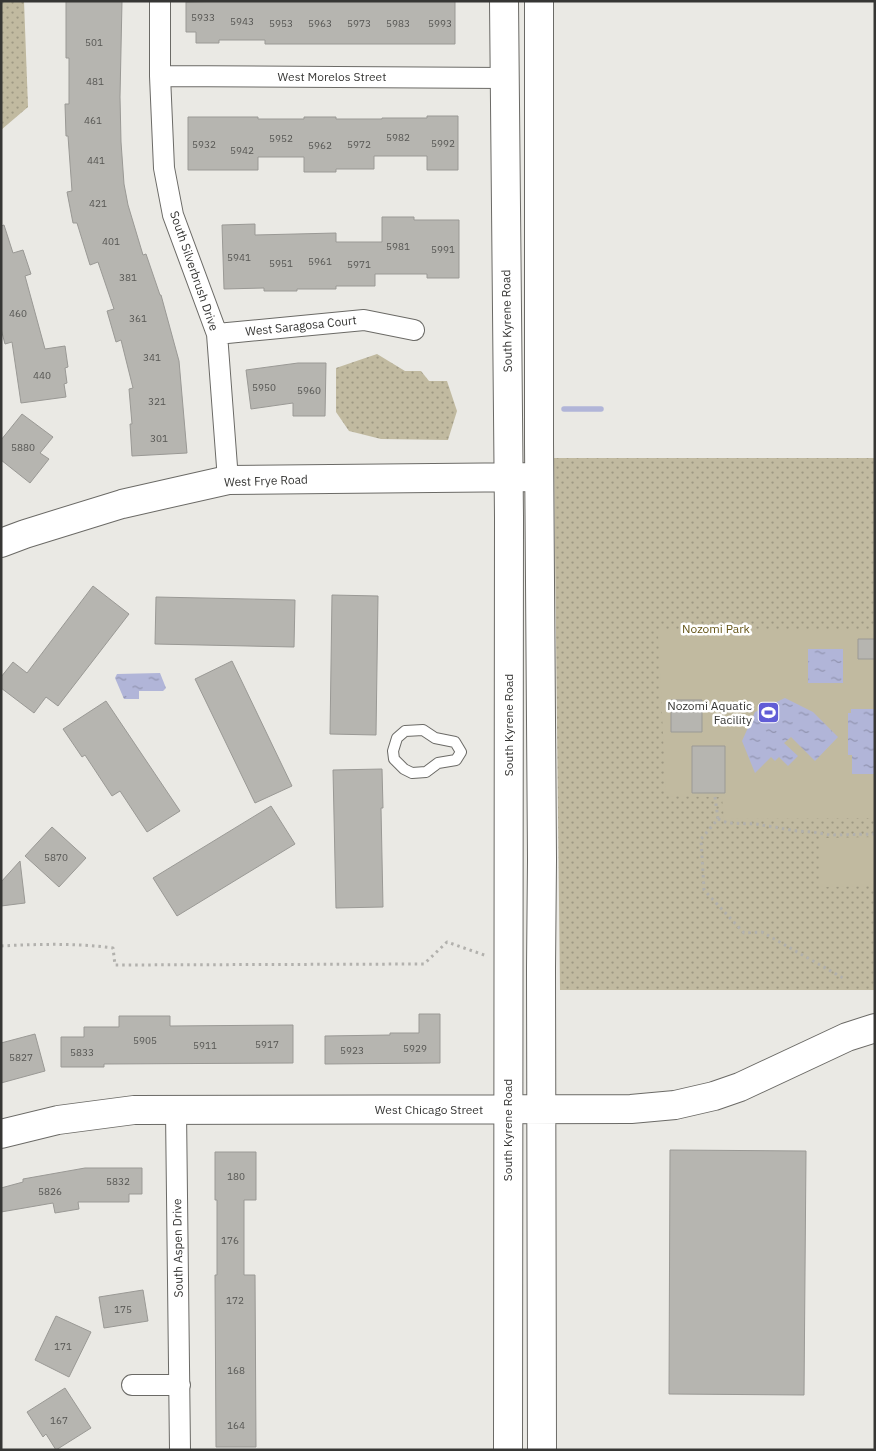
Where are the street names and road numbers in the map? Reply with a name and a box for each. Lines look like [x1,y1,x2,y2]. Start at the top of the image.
street label: West Morelos Street [278,69,386,84]
street label: South Silverbrush Drive [167,209,222,333]
street label: South Kyrene Road [498,270,515,372]
street label: West Saragosa Court [245,312,357,339]
street label: West Frye Road [224,472,308,489]
street label: South Kyrene Road [501,674,516,776]
street label: South Kyrene Road [500,1079,515,1181]
street label: West Chicago Street [375,1102,483,1117]
street label: South Aspen Drive [169,1198,186,1298]

